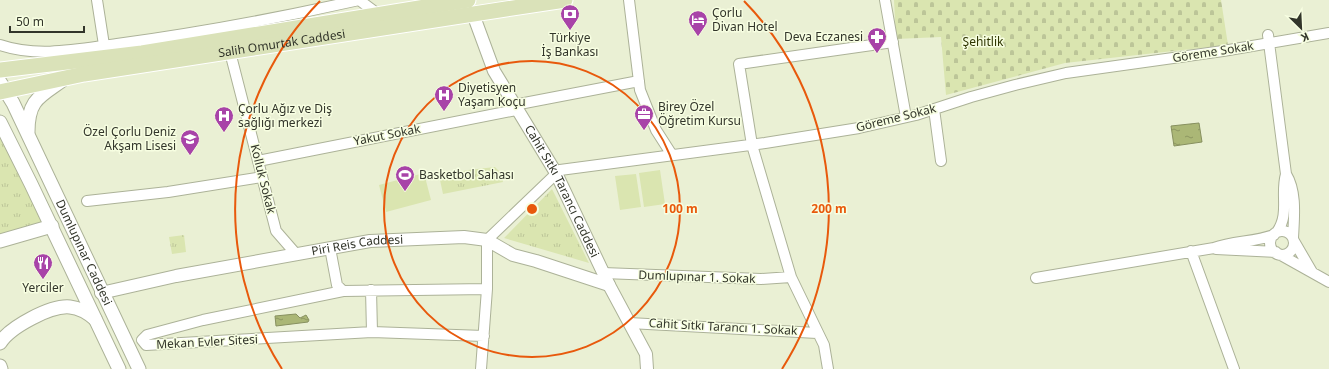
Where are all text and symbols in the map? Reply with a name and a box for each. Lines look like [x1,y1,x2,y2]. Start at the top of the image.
bank icon: Türkiye İş Bankası [559,3,581,31]
place label: Çorlu Divan Hotel [712,4,778,35]
scale bar [10,8,84,34]
north arrow [1281,8,1321,48]
hotel icon: Çorlu Divan Hotel [687,9,709,37]
text: 50 m [16,13,44,30]
street label: Salih Omurtak Caddesi [217,25,346,61]
pharmacy icon: Deva Eczanesi [866,26,888,54]
place label: Deva Eczanesi [784,28,863,45]
place label: Türkiye İş Bankası [542,29,598,60]
text: K [1298,29,1312,46]
park label: Şehitlik [963,33,1004,50]
street label: Göreme Sokak [1171,37,1255,66]
place label: Diyetisyen Yaşam Koçu [458,79,526,110]
hospital icon: Diyetisyen Yaşam Koçu [433,84,455,112]
place label: Birey Özel Öğretim Kursu [658,98,741,129]
street label: Göreme Sokak [854,99,938,136]
place label: Çorlu Ağız ve Diş sağlığı merkezi [238,100,332,131]
office icon: Birey Özel Öğretim Kursu [633,103,655,131]
hospital icon: Çorlu Ağız ve Diş sağlığı merkezi [213,105,235,133]
street label: Yakut Sokak [352,120,422,149]
street label: Cahit Sıtkı Tarancı Caddesi [521,122,604,260]
place label: Özel Çorlu Deniz Akşam Lisesi [83,123,176,154]
school or university icon: Özel Çorlu Deniz Akşam Lisesi [179,128,201,156]
street label: Kolluk Sokak [247,142,280,216]
sports icon: Basketbol Sahası [394,164,416,192]
place label: Basketbol Sahası [419,166,514,183]
street label: Dumlupınar Caddesi [52,196,117,308]
text: 100 m [662,200,698,217]
text: 200 m [811,200,847,217]
centre of rings [525,202,539,216]
street label: Piri Reis Caddesi [310,231,404,259]
restaurant icon: Yerciler [32,252,54,280]
street label: Dumlupınar 1. Sokak [638,266,756,287]
place label: Yerciler [22,279,64,296]
street label: Cahit Sıtkı Tarancı 1. Sokak [648,314,798,339]
street label: Mekan Evler Sitesi [156,330,258,353]

